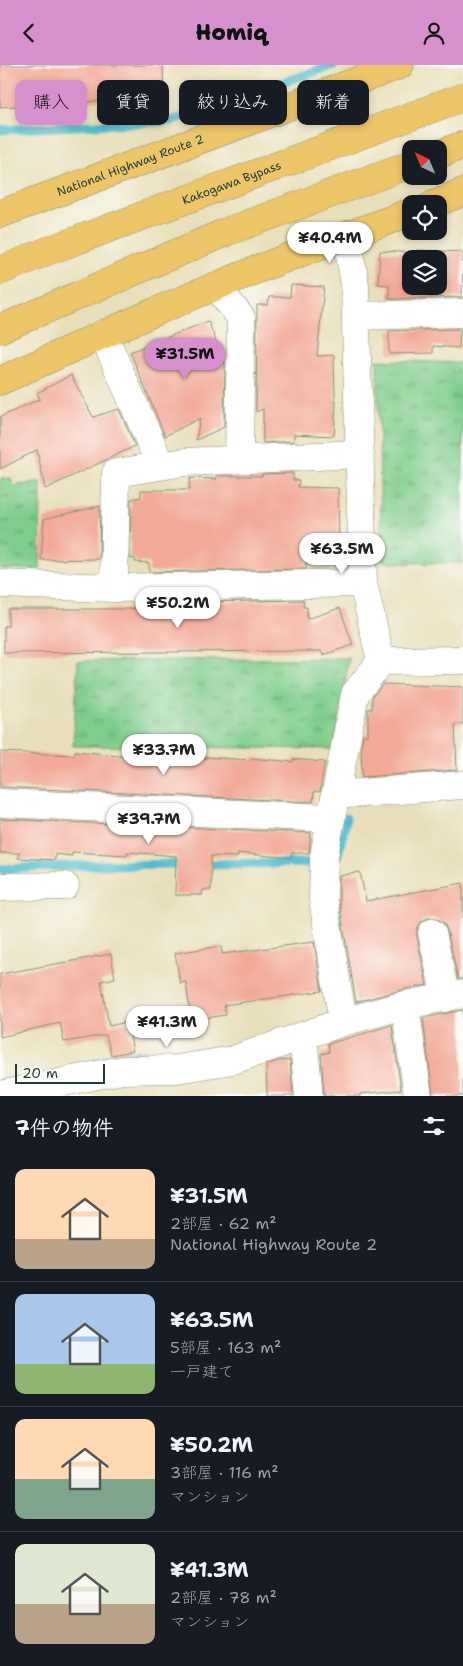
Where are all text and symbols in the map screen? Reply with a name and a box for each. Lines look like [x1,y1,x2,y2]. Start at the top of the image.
text: Homiq [196,18,267,47]
icon: back [15,19,43,47]
icon: person [420,19,448,47]
chip: 購入 [15,80,87,125]
chip: 賃貸 [97,80,169,125]
chip: 絞り込み [179,80,287,125]
chip: 新着 [297,80,369,125]
street label: National Highway Route 2 [55,131,206,200]
north arrow [402,140,448,185]
map controls [402,140,447,295]
street label: Kakogawa Bypass [180,157,284,208]
button: locate [402,195,447,240]
pin: ¥40.4M [289,221,371,264]
text: ¥40.4M [298,227,362,248]
button: layers [402,250,447,295]
pin: ¥31.5M [144,337,226,380]
text: ¥31.5M [155,343,215,364]
pin: ¥63.5M [301,533,383,575]
text: ¥63.5M [310,538,374,559]
pin: ¥50.2M [137,587,219,629]
text: ¥50.2M [146,592,210,613]
pin: ¥33.7M [123,733,205,776]
text: ¥33.7M [132,739,196,760]
pin: ¥39.7M [108,803,190,845]
text: ¥39.7M [117,808,181,829]
pin: ¥41.3M [126,1005,208,1048]
text: ¥41.3M [137,1011,197,1032]
scale bar [15,1061,105,1084]
text: 20 m [22,1064,58,1082]
icon: filters [420,1112,448,1140]
text: 7件の物件 [15,1114,114,1142]
text: ¥31.5M [170,1182,248,1210]
icon: home [55,1189,115,1249]
text: 2部屋 · 62 m² [170,1213,277,1234]
text: National Highway Route 2 [170,1234,377,1255]
text: ¥63.5M [170,1306,254,1334]
icon: home [55,1314,115,1374]
text: 5部屋 · 163 m² [170,1337,281,1358]
text: 一戸建て [170,1361,234,1382]
text: ¥50.2M [170,1431,253,1459]
icon: home [55,1439,115,1499]
text: 3部屋 · 116 m² [170,1462,279,1483]
text: マンション [170,1486,249,1507]
text: ¥41.3M [170,1556,249,1584]
icon: home [55,1564,115,1624]
text: 2部屋 · 78 m² [170,1587,277,1608]
text: マンション [170,1611,249,1632]

